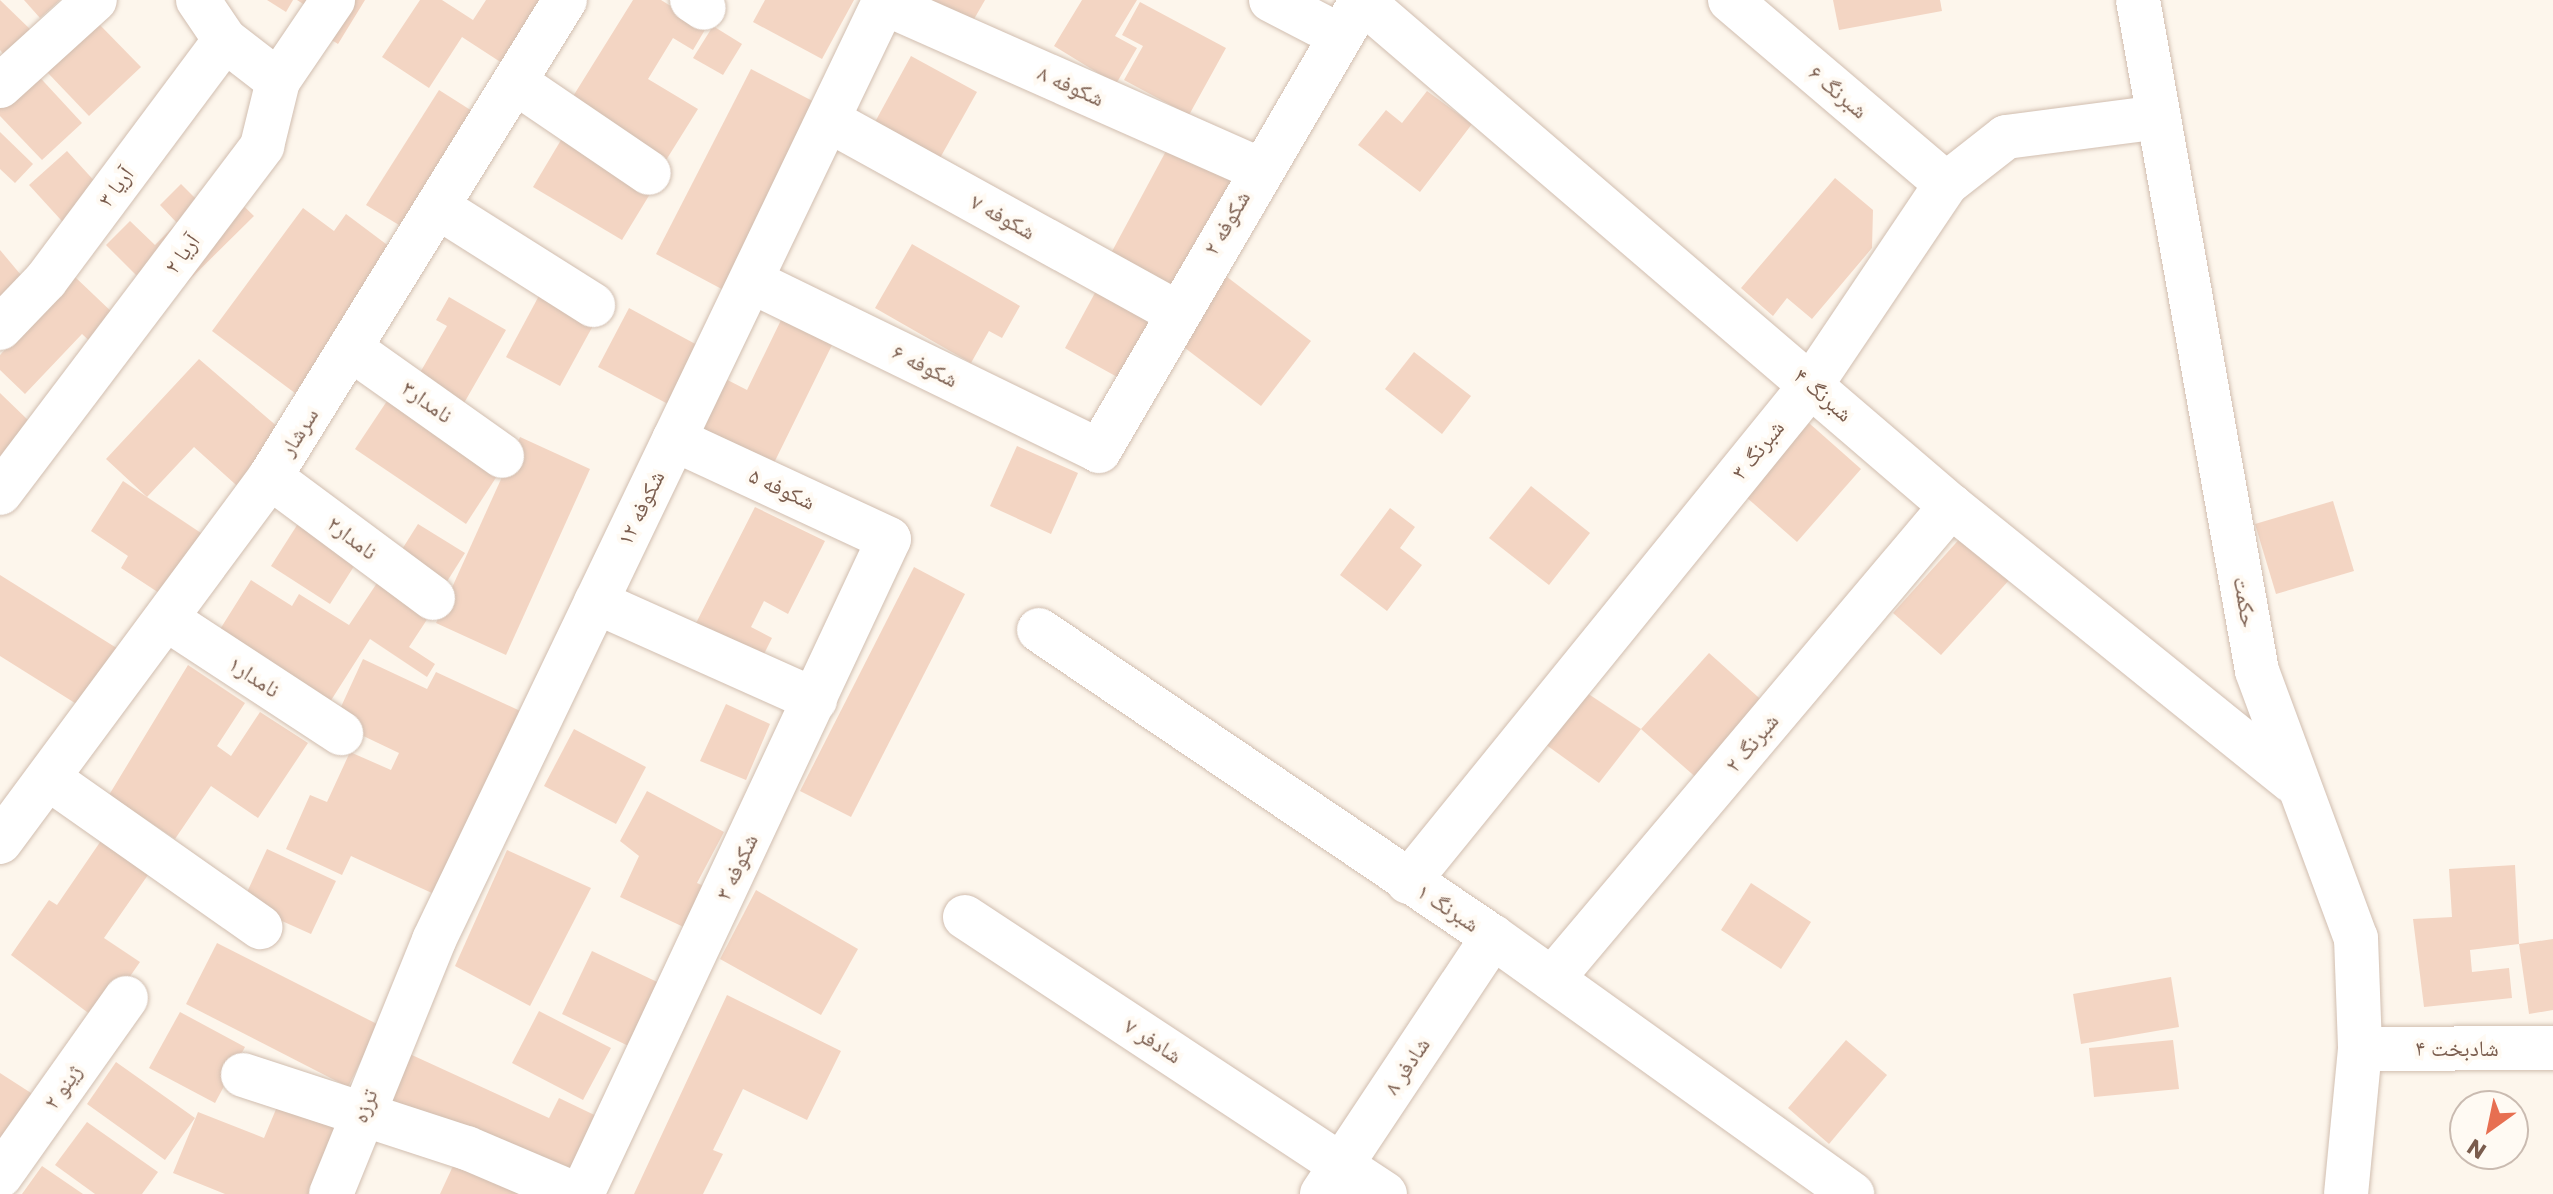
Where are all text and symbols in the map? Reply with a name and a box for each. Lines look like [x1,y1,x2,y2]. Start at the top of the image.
street label: شکوفه ۸ [1034,60,1108,112]
street label: شبرنگ ۶ [1803,60,1873,124]
street label: آریا ۳ [93,162,139,212]
street label: شکوفه ۲ [1198,186,1256,260]
street label: شکوفه ۷ [966,189,1040,245]
street label: آریا ۲ [159,229,205,279]
street label: شکوفه ۶ [888,339,962,393]
street label: شبرنگ ۴ [1788,363,1858,427]
street label: نامدار۳ [397,375,457,429]
street label: سرشار [274,403,324,461]
street label: شبرنگ ۳ [1726,415,1790,485]
street label: شکوفه ۵ [745,462,819,516]
street label: شکوفه ۱۲ [612,466,670,550]
street label: نامدار۲ [322,511,382,565]
street label: حکمت [2228,575,2262,629]
street label: نامدار۱ [223,651,285,703]
street label: شبرنگ ۲ [1720,708,1784,778]
street label: شکوفه ۳ [710,830,764,904]
street label: شبرنگ ۱ [1412,878,1484,938]
street label: شادفر ۷ [1119,1013,1187,1069]
street label: شادفر ۸ [1378,1032,1436,1100]
street label: شادبخت ۴ [2415,1036,2499,1062]
street label: ژینو ۲ [38,1060,88,1114]
street label: ترزه [347,1085,383,1127]
north arrow [2449,1090,2529,1170]
text: N [2461,1131,2492,1166]

